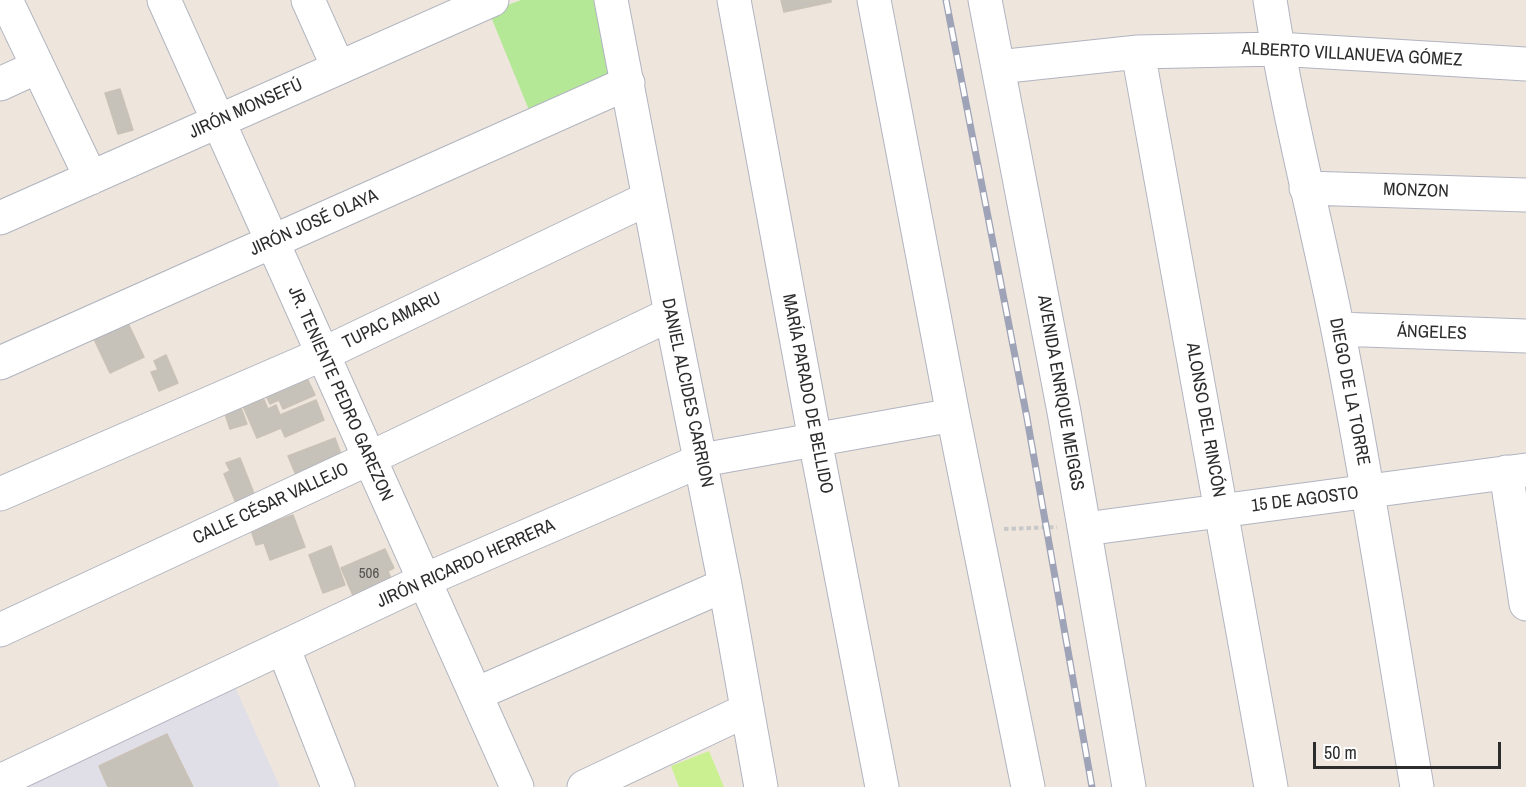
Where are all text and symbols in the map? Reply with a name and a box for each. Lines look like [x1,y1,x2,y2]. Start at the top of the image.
street label: ALBERTO VILLANUEVA GÓMEZ [1241,38,1463,72]
street label: JIRÓN MONSEFÚ [186,74,306,144]
street label: MONZON [1383,179,1449,203]
street label: JIRÓN JOSÉ OLAYA [247,185,381,261]
street label: JR. TENIENTE PEDRO GAREZON [283,283,397,505]
street label: TUPAC AMARU [339,288,445,354]
street label: MARÍA PARADO DE BELLIDO [777,292,837,496]
street label: AVENIDA ENRIQUE MEIGGS [1032,294,1088,492]
street label: DANIEL ALCIDES CARRION [656,296,718,490]
street label: DIEGO DE LA TORRE [1324,316,1374,468]
street label: ÁNGELES [1397,321,1467,345]
street label: ALONSO DEL RINCÓN [1181,341,1229,499]
street label: CALLE CÉSAR VALLEJO [190,458,352,550]
street label: 15 DE AGOSTO [1250,483,1360,517]
street label: JIRÓN RICARDO HERRERA [374,515,558,613]
house number: 506 [359,565,379,583]
scale bar [1316,730,1504,768]
text: 50 m [1324,740,1357,765]

